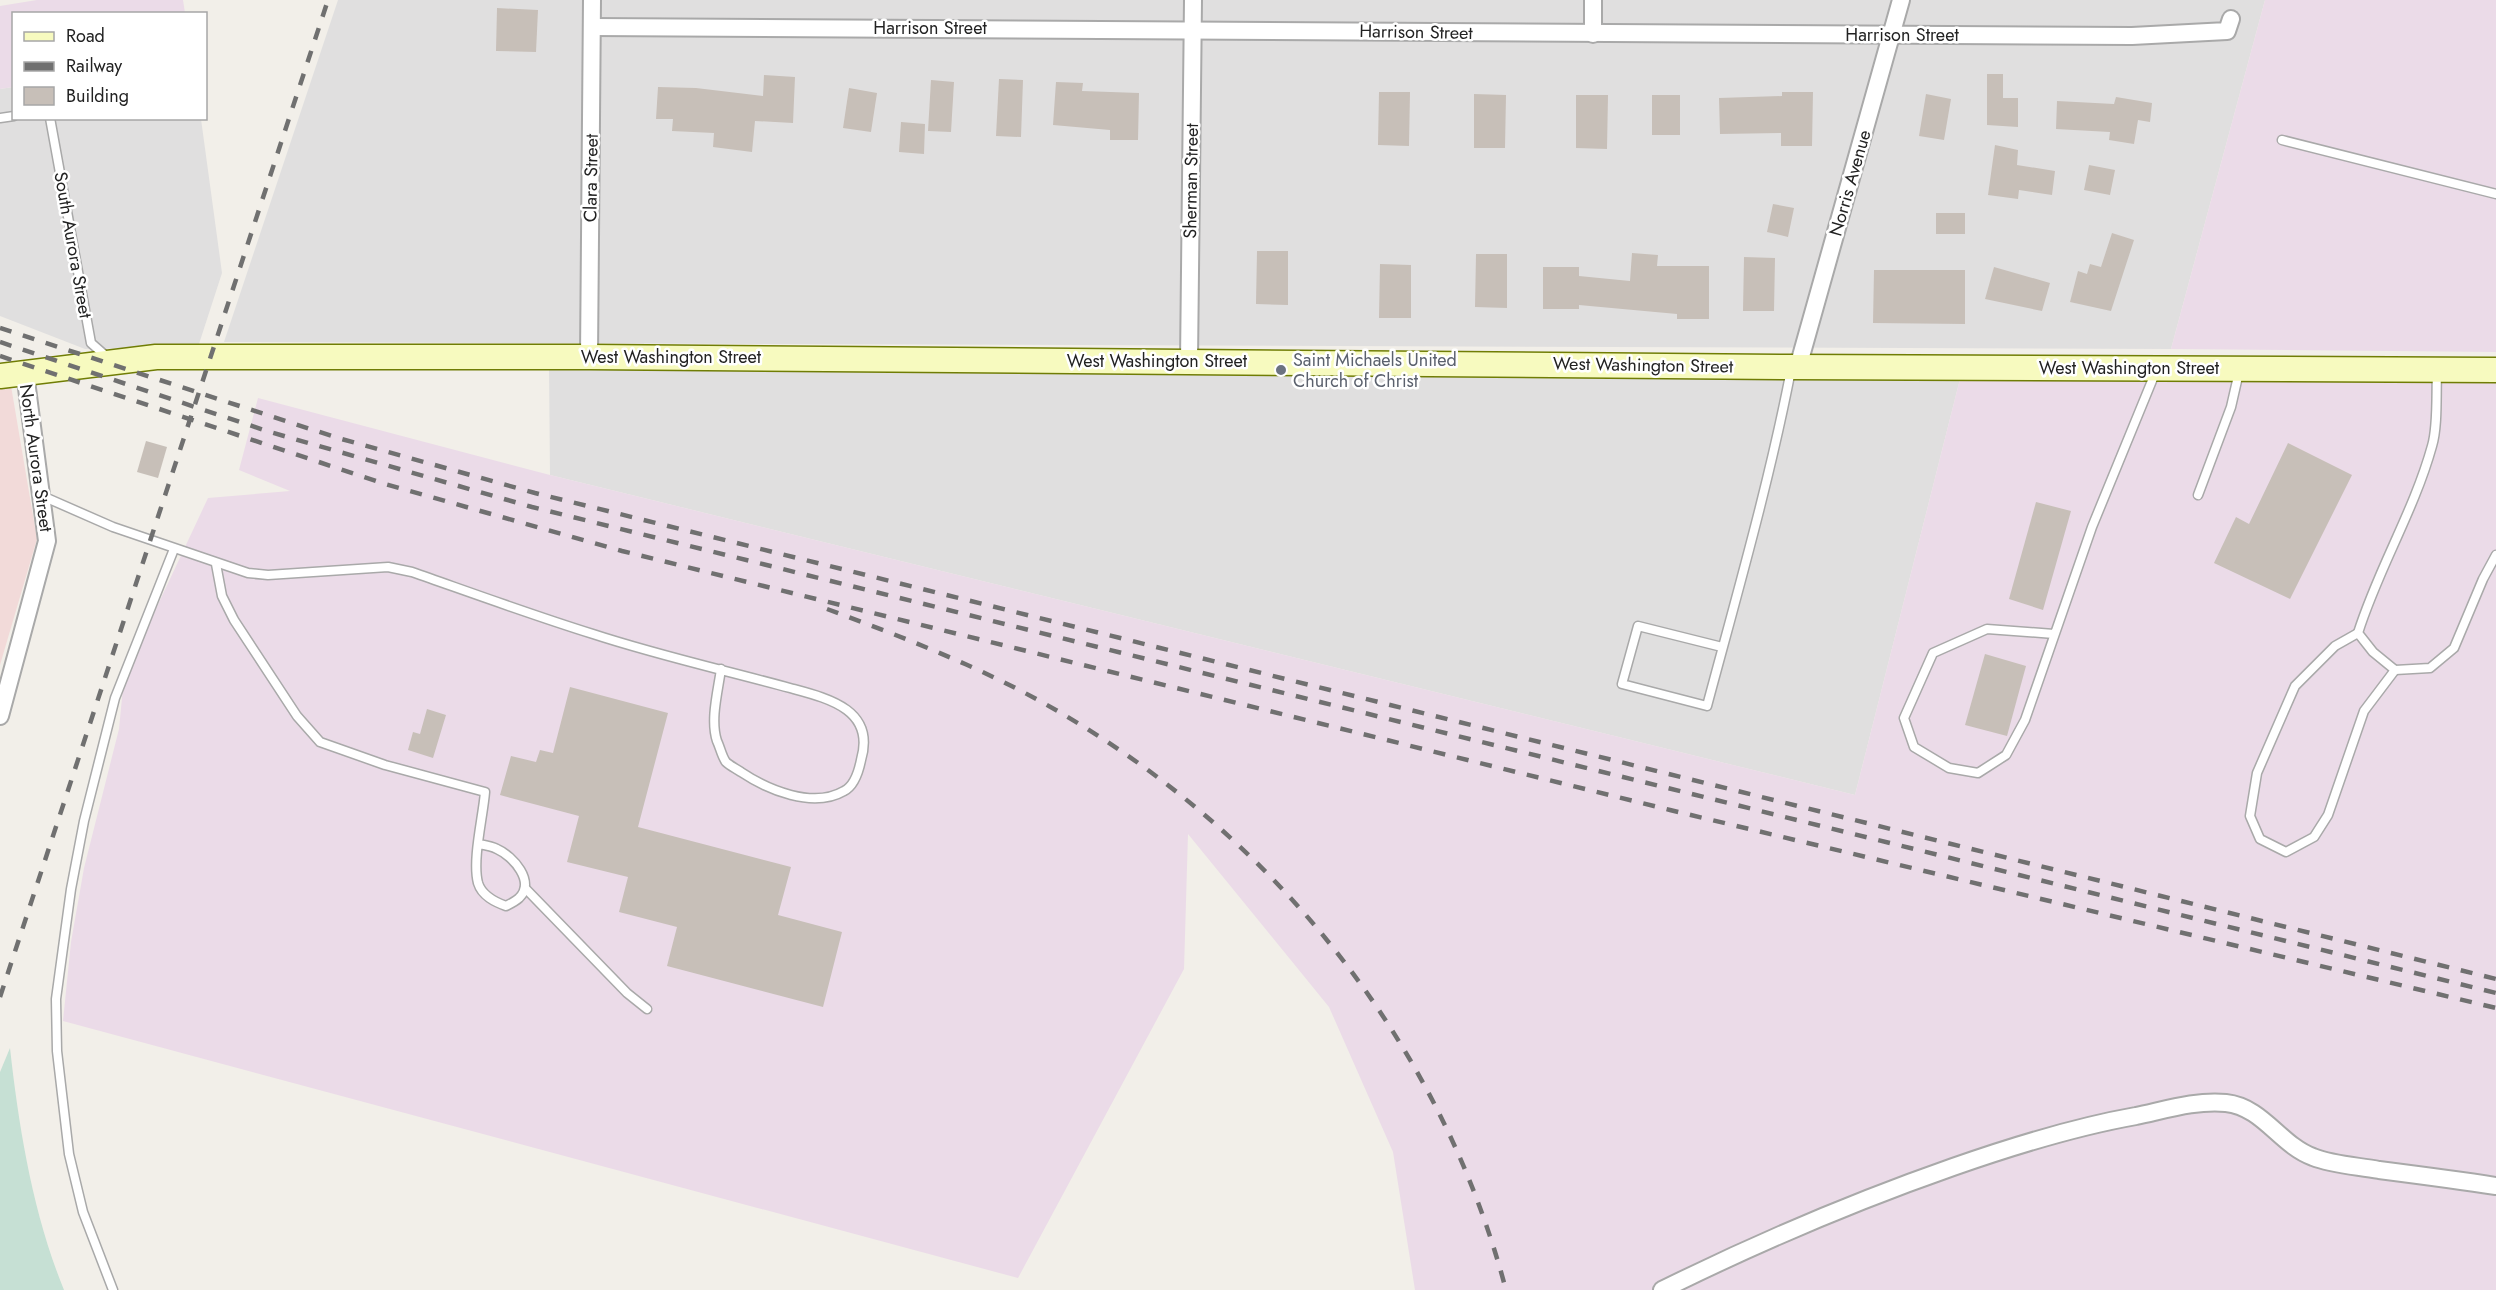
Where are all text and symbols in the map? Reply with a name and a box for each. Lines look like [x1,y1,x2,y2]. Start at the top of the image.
legend [12,12,207,120]
street label: Harrison Street [873,15,987,41]
street label: Harrison Street [1359,18,1474,46]
street label: Harrison Street [1845,22,1959,48]
text: Road [66,23,105,49]
text: Railway [66,53,122,79]
text: Building [66,83,129,109]
street label: Sherman Street [1177,122,1205,239]
street label: Norris Avenue [1822,127,1878,239]
street label: Clara Street [577,133,605,222]
street label: South Aurora Street [47,170,99,321]
street label: West Washington Street [581,344,762,370]
place label: Saint Michaels United Church of Christ [1293,347,1457,394]
street label: West Washington Street [1067,348,1248,374]
street label: West Washington Street [1553,350,1734,380]
street label: West Washington Street [2039,355,2220,381]
marker: Saint Michaels United Church of Christ [1274,363,1288,377]
street label: North Aurora Street [13,382,59,534]

